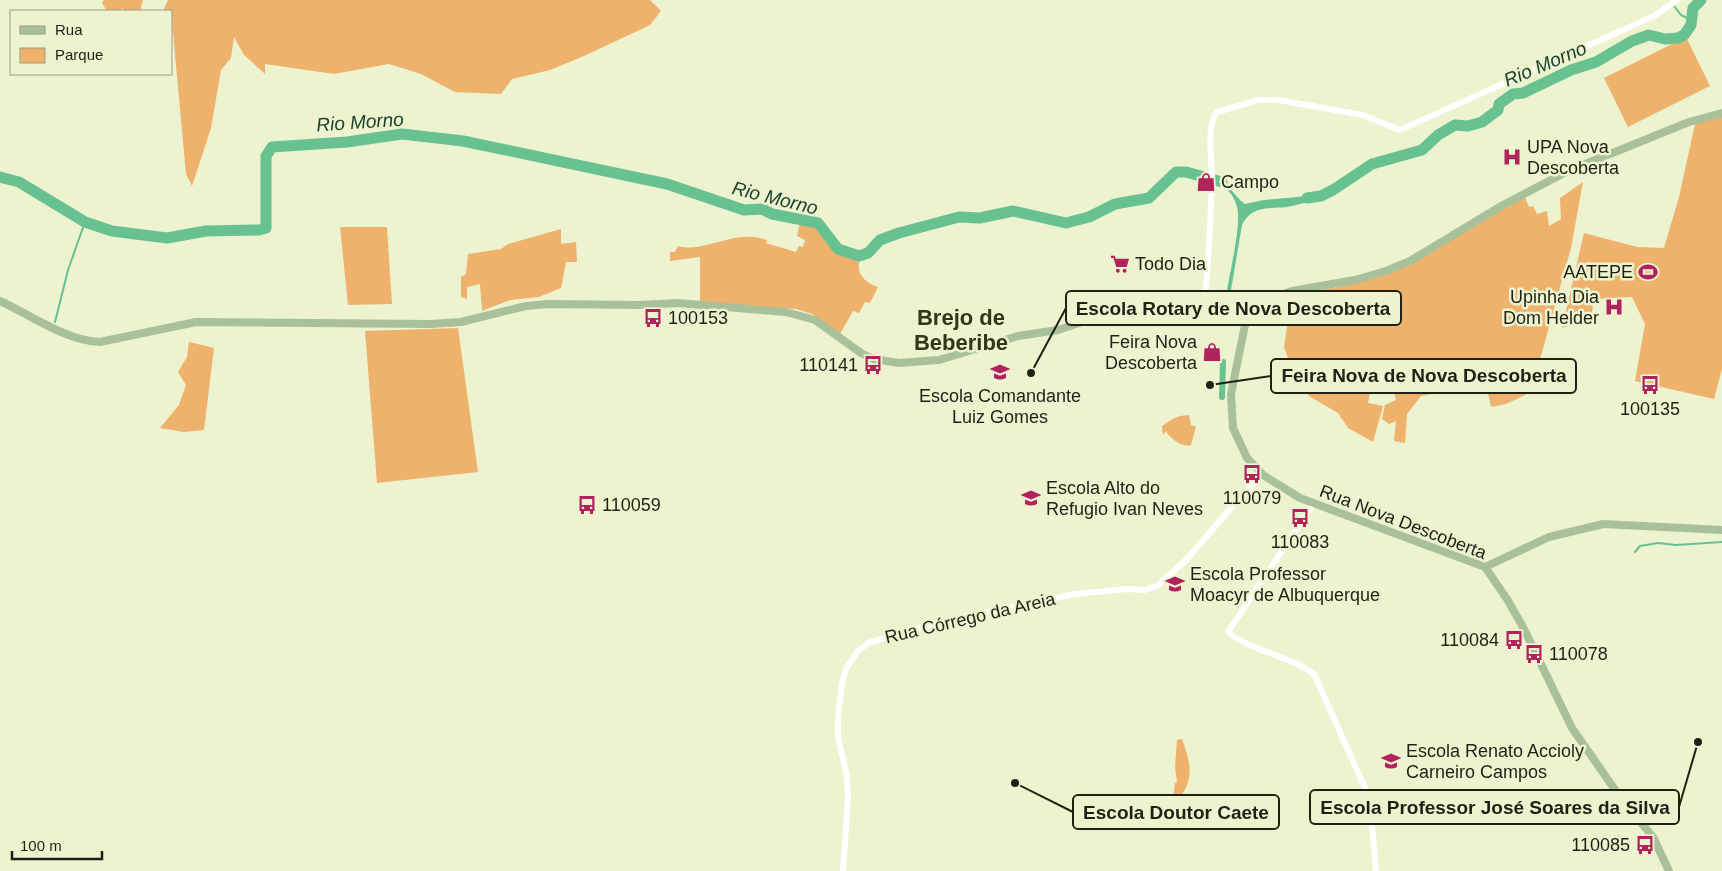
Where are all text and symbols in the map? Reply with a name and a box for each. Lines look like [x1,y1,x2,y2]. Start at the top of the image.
legend [10,10,172,75]
text: Rua [55,21,83,38]
water label: Rio Morno [1501,37,1589,91]
text: Parque [55,46,103,63]
water label: Rio Morno [316,108,404,136]
place label: UPA Nova Descoberta [1527,137,1620,178]
hospital icon: UPA Nova Descoberta [1501,146,1523,168]
shop icon: Campo [1195,171,1217,193]
place label: Campo [1221,172,1279,192]
water label: Rio Morno [730,177,820,219]
supermarket icon: Todo Dia [1109,253,1131,275]
place label: Todo Dia [1135,254,1207,274]
sports icon: AATEPE [1637,261,1659,283]
place label: AATEPE [1563,262,1633,282]
place label: Upinha Dia Dom Helder [1503,287,1600,328]
callout: Escola Rotary de Nova Descoberta [1066,291,1401,325]
hospital icon: Upinha Dia Dom Helder [1603,296,1625,318]
text: Escola Rotary de Nova Descoberta [1076,298,1391,319]
district label: Brejo de Beberibe [914,305,1008,355]
bus stop icon: 100153 [642,307,664,329]
place label: 100153 [668,308,728,328]
place label: Feira Nova Descoberta [1105,332,1198,373]
shop icon: Feira Nova Descoberta [1201,341,1223,363]
bus stop icon: 110141 [862,354,884,376]
place label: 110141 [799,355,858,375]
callout: Feira Nova de Nova Descoberta [1271,359,1576,393]
school or university icon: Escola Comandante Luiz Gomes [989,361,1011,383]
text: Feira Nova de Nova Descoberta [1281,365,1567,386]
bus stop icon: 100135 [1639,374,1661,396]
place label: Escola Comandante Luiz Gomes [919,386,1081,427]
place label: 100135 [1620,399,1680,419]
bus stop icon: 110079 [1241,463,1263,485]
place label: Escola Alto do Refugio Ivan Neves [1046,478,1203,519]
street label: Rua Nova Descoberta [1317,481,1490,563]
school or university icon: Escola Alto do Refugio Ivan Neves [1020,487,1042,509]
place label: 110079 [1223,488,1281,508]
bus stop icon: 110059 [576,494,598,516]
place label: 110059 [602,495,661,515]
bus stop icon: 110083 [1289,507,1311,529]
place label: 110083 [1271,532,1329,552]
place label: Escola Professor Moacyr de Albuquerque [1190,564,1380,605]
school or university icon: Escola Professor Moacyr de Albuquerque [1164,573,1186,595]
street label: Rua Córrego da Areia [883,588,1058,647]
bus stop icon: 110084 [1503,629,1525,651]
place label: 110084 [1440,630,1499,650]
bus stop icon: 110078 [1523,643,1545,665]
place label: 110078 [1549,644,1608,664]
place label: Escola Renato Accioly Carneiro Campos [1406,741,1584,782]
school or university icon: Escola Renato Accioly Carneiro Campos [1380,750,1402,772]
callout: Escola Professor José Soares da Silva [1310,790,1679,824]
callout: Escola Doutor Caete [1073,795,1279,829]
text: Escola Professor José Soares da Silva [1320,797,1670,818]
text: Escola Doutor Caete [1083,802,1269,823]
scale bar [12,828,102,860]
bus stop icon: 110085 [1634,834,1656,856]
place label: 110085 [1571,835,1630,855]
text: 100 m [20,837,62,854]

